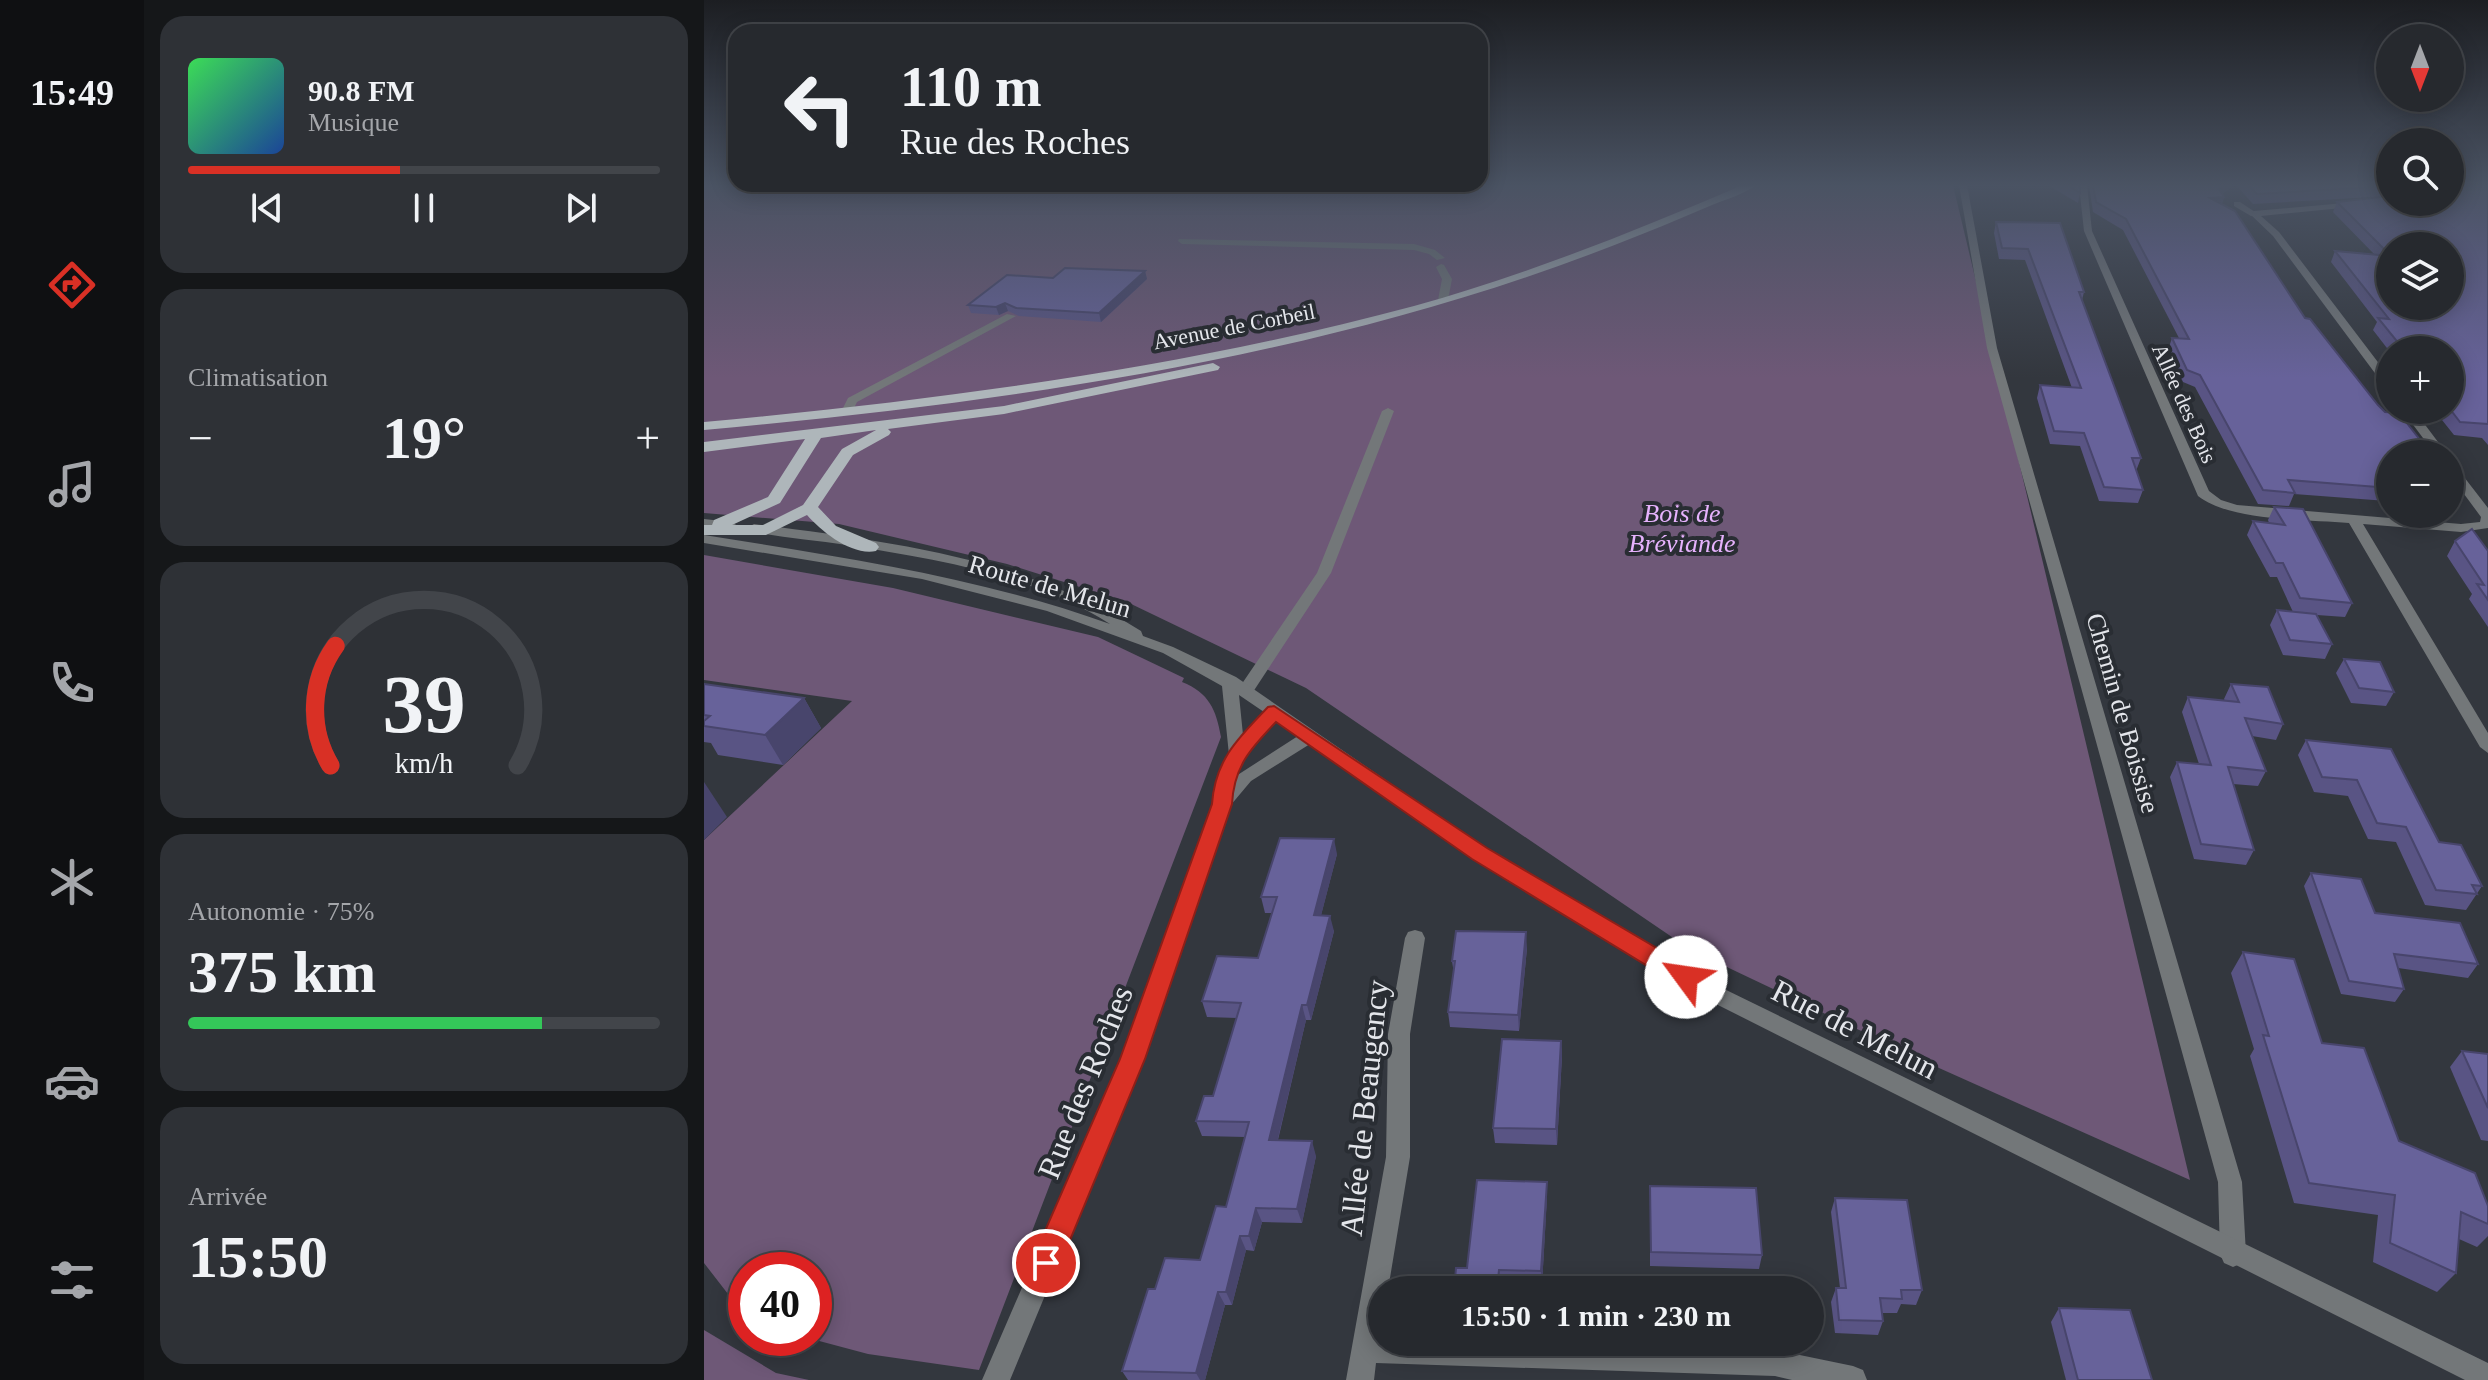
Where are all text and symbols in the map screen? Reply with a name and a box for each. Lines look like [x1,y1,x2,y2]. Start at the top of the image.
north arrow [2376,24,2464,112]
map controls [2376,24,2464,528]
icon: left [768,56,872,160]
text: 110 m [900,56,1042,118]
text: 15:49 [30,73,114,113]
text: 90.8 FM [308,74,415,107]
text: Musique [308,108,399,137]
text: Rue des Roches [900,122,1130,162]
button: search [2376,128,2464,216]
icon: previous [245,186,289,230]
icon: pause [402,186,446,230]
icon: next [559,186,603,230]
button: layers [2376,232,2464,320]
icon: directions [44,257,100,313]
street label: Avenue de Corbeil [1151,299,1317,354]
button: + [2376,336,2464,424]
street label: Allée des Bois [2147,340,2222,467]
text: Climatisation [188,363,328,392]
text: 19° [382,405,466,471]
text: − [188,414,213,463]
text: + [635,414,660,463]
button: − [2376,440,2464,528]
icon: music [44,456,100,512]
park label: Bois de Bréviande [1629,499,1735,558]
street label: Route de Melun [965,549,1134,624]
street label: Chemin de Boissise [2080,610,2165,816]
icon: phone [44,655,100,711]
text: 39 [382,658,466,750]
text: km/h [395,748,453,779]
icon: climate [44,854,100,910]
text: Autonomie · 75% [188,897,374,926]
position arrow [1644,935,1728,1019]
text: 375 km [188,939,376,1005]
street label: Rue de Melun [1766,972,1944,1086]
street label: Allée de Beaugency [1333,978,1395,1238]
street label: Rue des Roches [1030,980,1140,1184]
icon: car [44,1053,100,1109]
text: Arrivée [188,1182,267,1211]
text: 15:50 [188,1224,328,1290]
pin [1012,1229,1080,1297]
icon: arrive [1024,1241,1068,1285]
icon: filters [44,1252,100,1308]
speed limit sign: 40 [728,1252,832,1356]
text: 15:50 · 1 min · 230 m [1461,1299,1731,1332]

